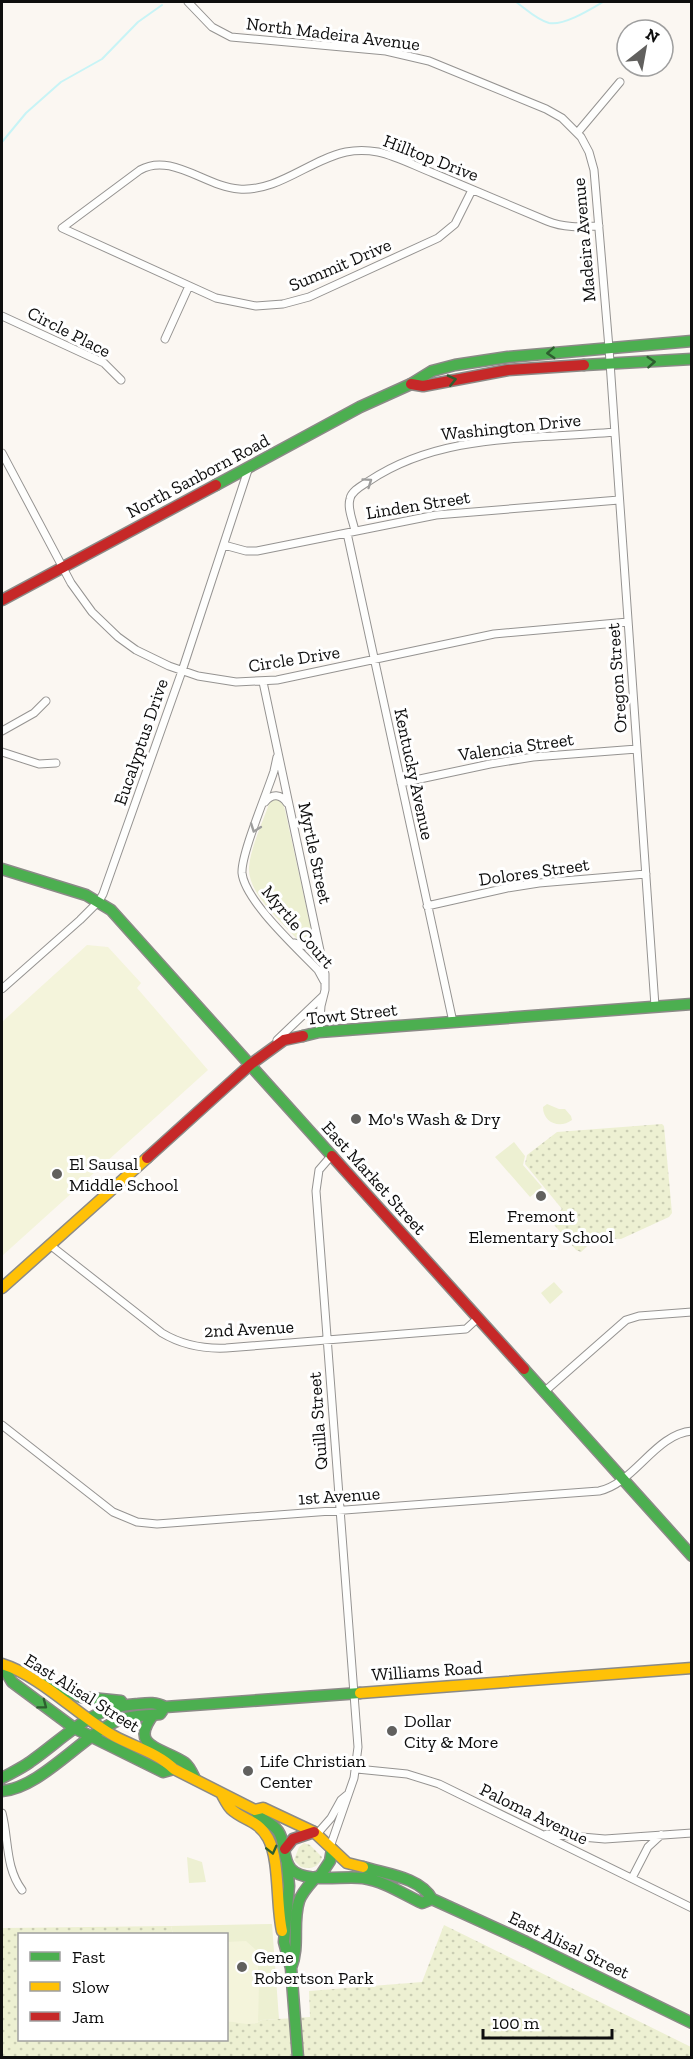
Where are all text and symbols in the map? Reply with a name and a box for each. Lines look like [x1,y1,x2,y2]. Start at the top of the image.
street label: North Madeira Avenue [245,12,421,56]
north arrow [615,18,675,78]
text: N [642,24,663,47]
street label: Hilltop Drive [380,130,482,186]
street label: Madeira Avenue [568,177,600,303]
street label: Summit Drive [286,234,394,296]
street label: Circle Place [24,302,114,362]
one-way arrow [547,347,556,360]
one-way arrow [646,355,655,368]
one-way arrow [447,374,457,387]
street label: Washington Drive [440,409,582,445]
street label: North Sanborn Road [123,429,273,523]
one-way arrow [362,478,373,489]
street label: Linden Street [364,486,472,524]
street label: Oregon Street [602,622,632,734]
street label: Circle Drive [247,641,341,677]
street label: Eucalyptus Drive [109,676,173,808]
street label: Kentucky Avenue [389,706,439,842]
street label: Valencia Street [456,728,575,766]
street label: Myrtle Street [293,800,337,906]
one-way arrow [249,822,262,832]
street label: Dolores Street [477,853,591,891]
street label: Myrtle Court [257,881,339,973]
street label: Towt Street [306,998,399,1030]
place label: Mo's Wash & Dry [368,1108,501,1130]
marker: Mo's Wash & Dry [349,1112,363,1126]
street label: East Market Street [317,1117,431,1240]
place label: El Sausal Middle School [69,1153,178,1196]
marker: El Sausal Middle School [50,1167,64,1181]
marker: Fremont Elementary School [534,1189,548,1203]
place label: Fremont Elementary School [468,1205,614,1248]
street label: 2nd Avenue [203,1316,295,1342]
street label: Quilla Street [304,1371,332,1471]
street label: 1st Avenue [297,1482,381,1510]
street label: East Alisal Street [20,1649,144,1737]
street label: Williams Road [371,1656,483,1686]
one-way arrow [36,1698,47,1709]
place label: Dollar City & More [404,1710,498,1753]
marker: Dollar City & More [385,1724,399,1738]
place label: Life Christian Center [260,1750,367,1793]
marker: Life Christian Center [241,1764,255,1778]
street label: Paloma Avenue [476,1778,592,1850]
one-way arrow [264,1845,277,1855]
street label: East Alisal Street [505,1906,633,1984]
legend [18,1933,228,2041]
text: Fast [72,1946,105,1968]
place label: Gene Robertson Park [254,1946,374,1989]
marker: Gene Robertson Park [235,1960,249,1974]
text: Slow [72,1976,109,1998]
scale bar [483,2002,612,2040]
text: Jam [72,2006,104,2028]
text: 100 m [492,2012,540,2034]

